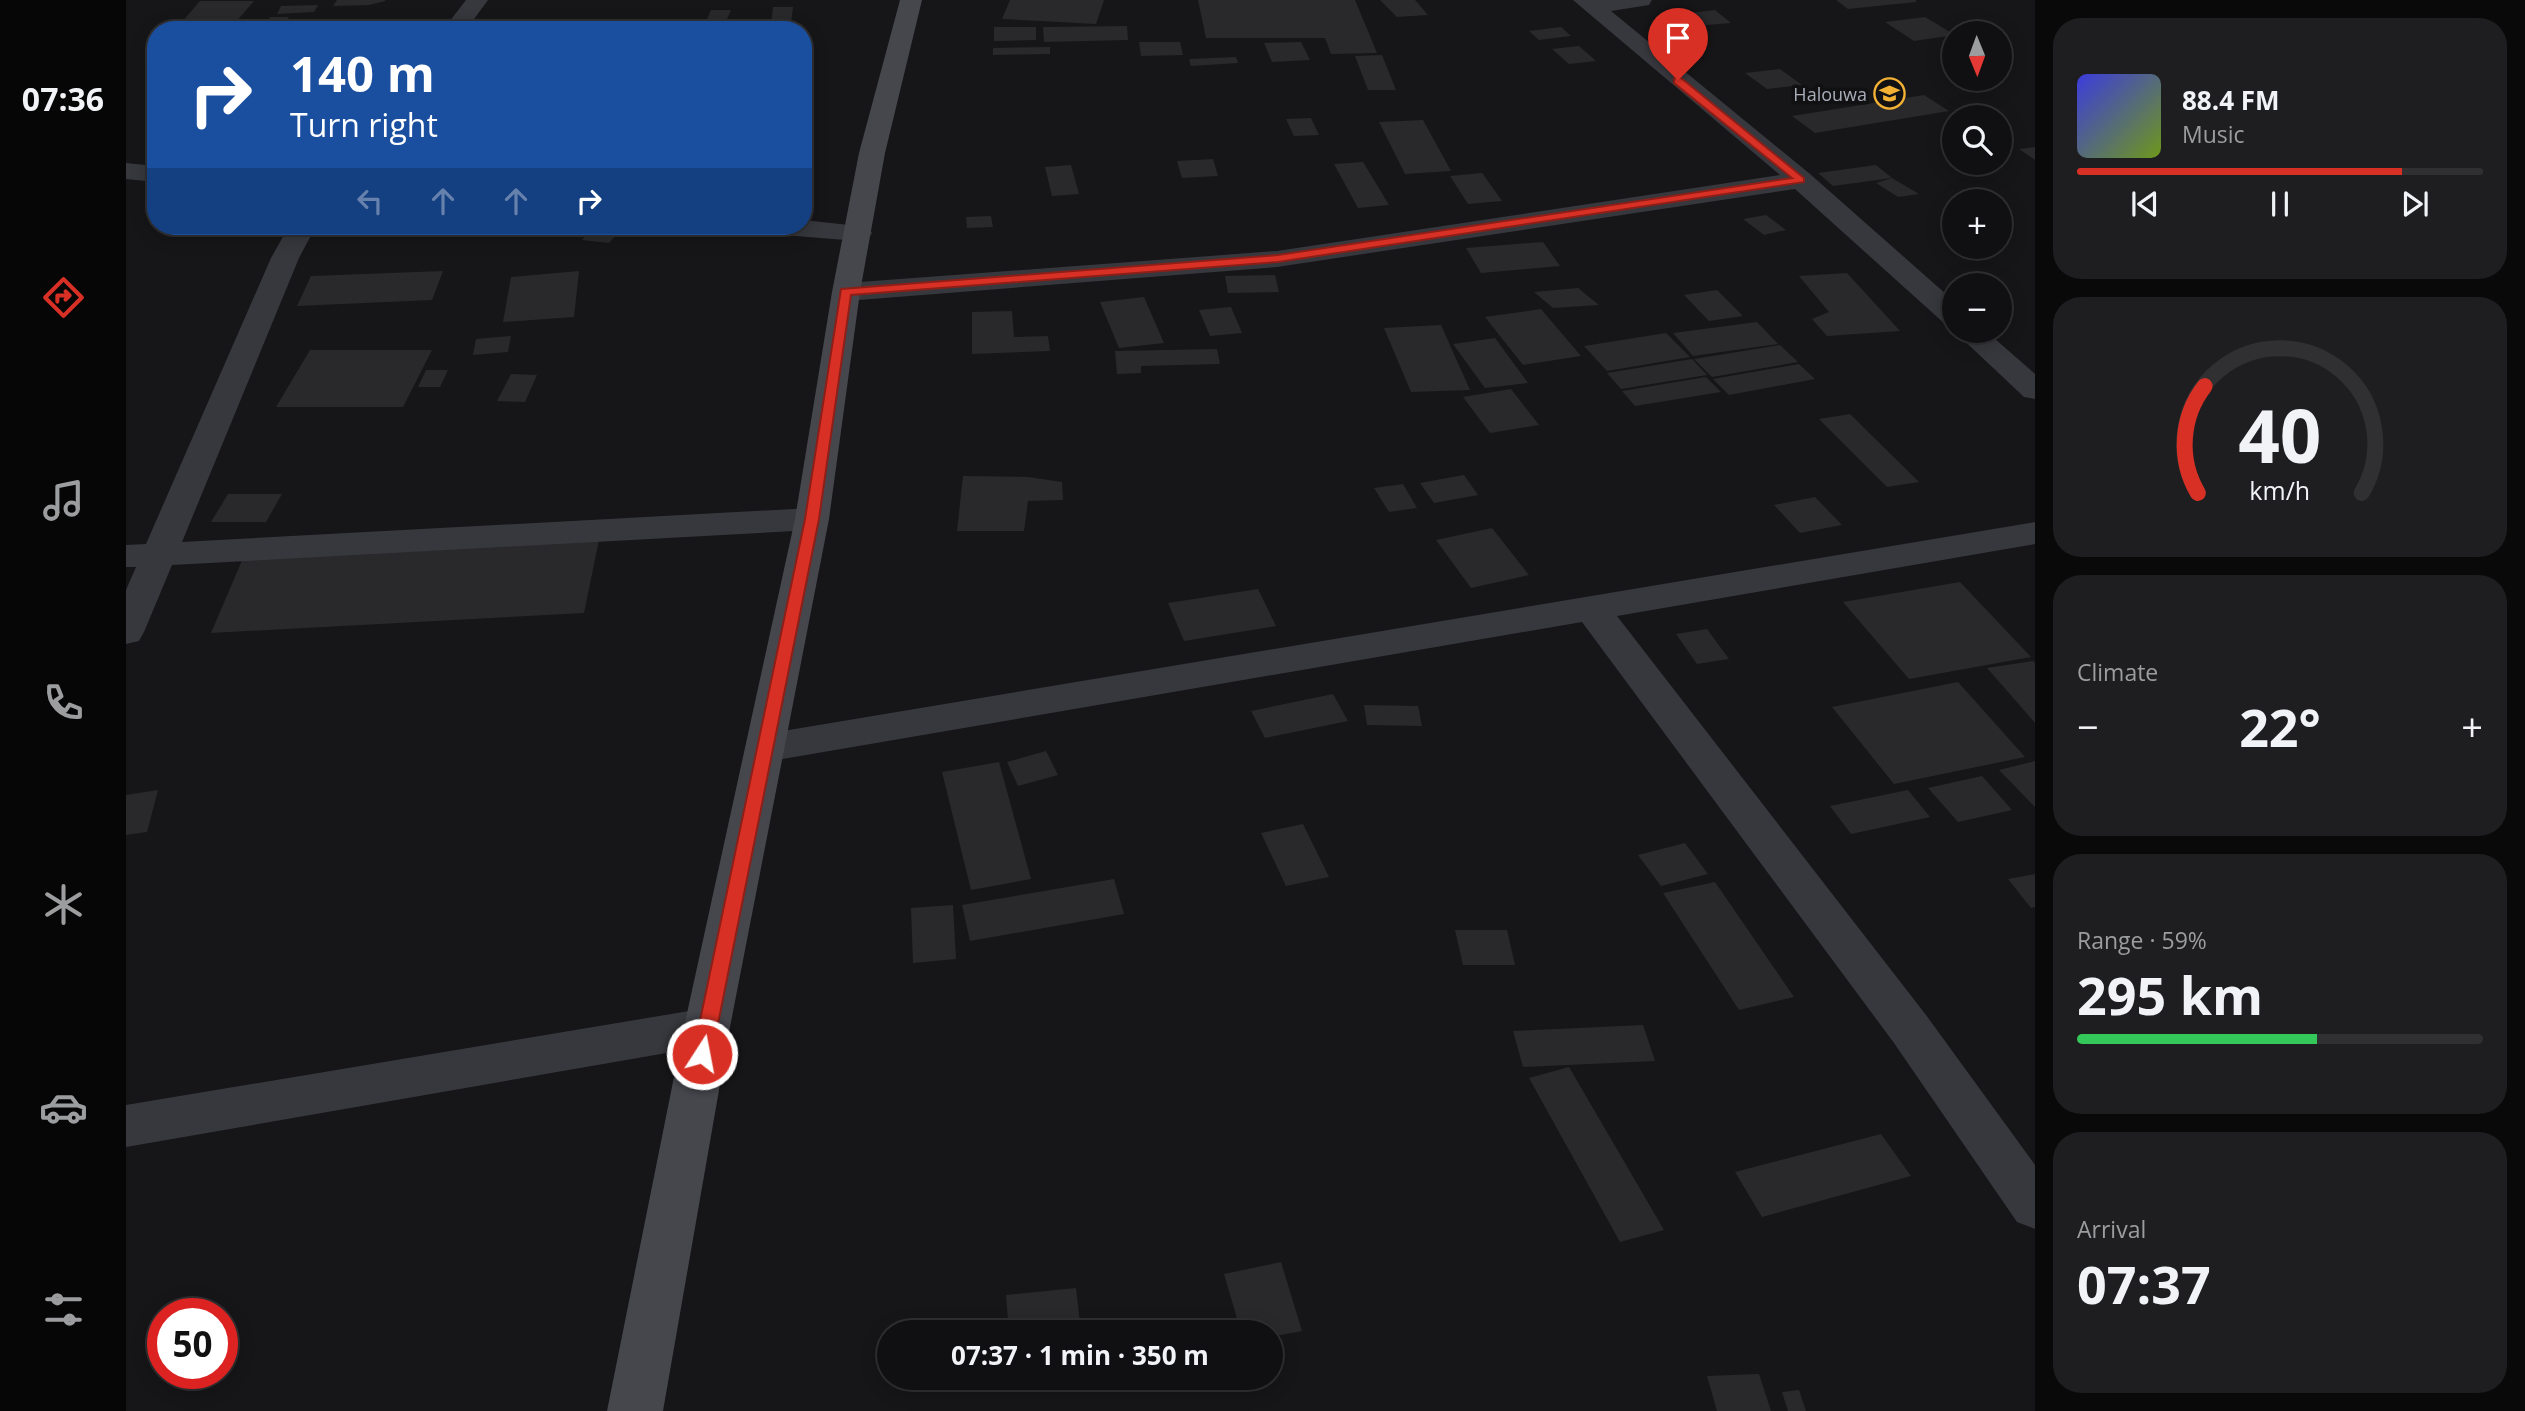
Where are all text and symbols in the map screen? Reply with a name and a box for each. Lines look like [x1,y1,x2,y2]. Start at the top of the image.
pin [1648,8,1708,80]
icon: arrive [1659,19,1697,57]
north arrow [1942,21,2012,91]
map controls [1942,21,2012,343]
text: 140 m [290,40,435,106]
icon: right [175,49,266,140]
text: 07:36 [22,77,104,120]
school or university icon: Halouwa [1873,77,1907,111]
place label: Halouwa [1793,82,1867,106]
text: 88.4 FM [2182,82,2280,118]
text: Turn right [290,103,438,146]
button: search [1942,105,2012,175]
text: Music [2182,118,2245,150]
icon: left [351,182,389,220]
icon: ahead [424,182,462,220]
icon: ahead [497,182,535,220]
icon: right [570,182,608,220]
icon: previous [2126,185,2164,223]
icon: pause [2261,185,2299,223]
icon: next [2396,185,2434,223]
button: + [1942,189,2012,259]
icon: directions [39,273,88,322]
button: − [1942,273,2012,343]
text: 40 [2238,385,2322,484]
text: km/h [2250,473,2310,507]
icon: music [39,476,88,525]
text: Climate [2077,656,2158,688]
icon: phone [39,678,88,727]
text: 22° [2239,691,2321,762]
text: − [2077,700,2099,752]
text: + [2461,700,2483,752]
icon: climate [39,880,88,929]
text: Range · 59% [2077,924,2207,956]
text: 295 km [2077,959,2263,1030]
position arrow [665,1017,739,1091]
icon: car [39,1083,88,1132]
text: Arrival [2077,1213,2146,1245]
text: 07:37 [2077,1248,2211,1319]
icon: filters [39,1285,88,1334]
speed limit sign: 50 [147,1298,238,1389]
text: 07:37 · 1 min · 350 m [951,1337,1209,1373]

